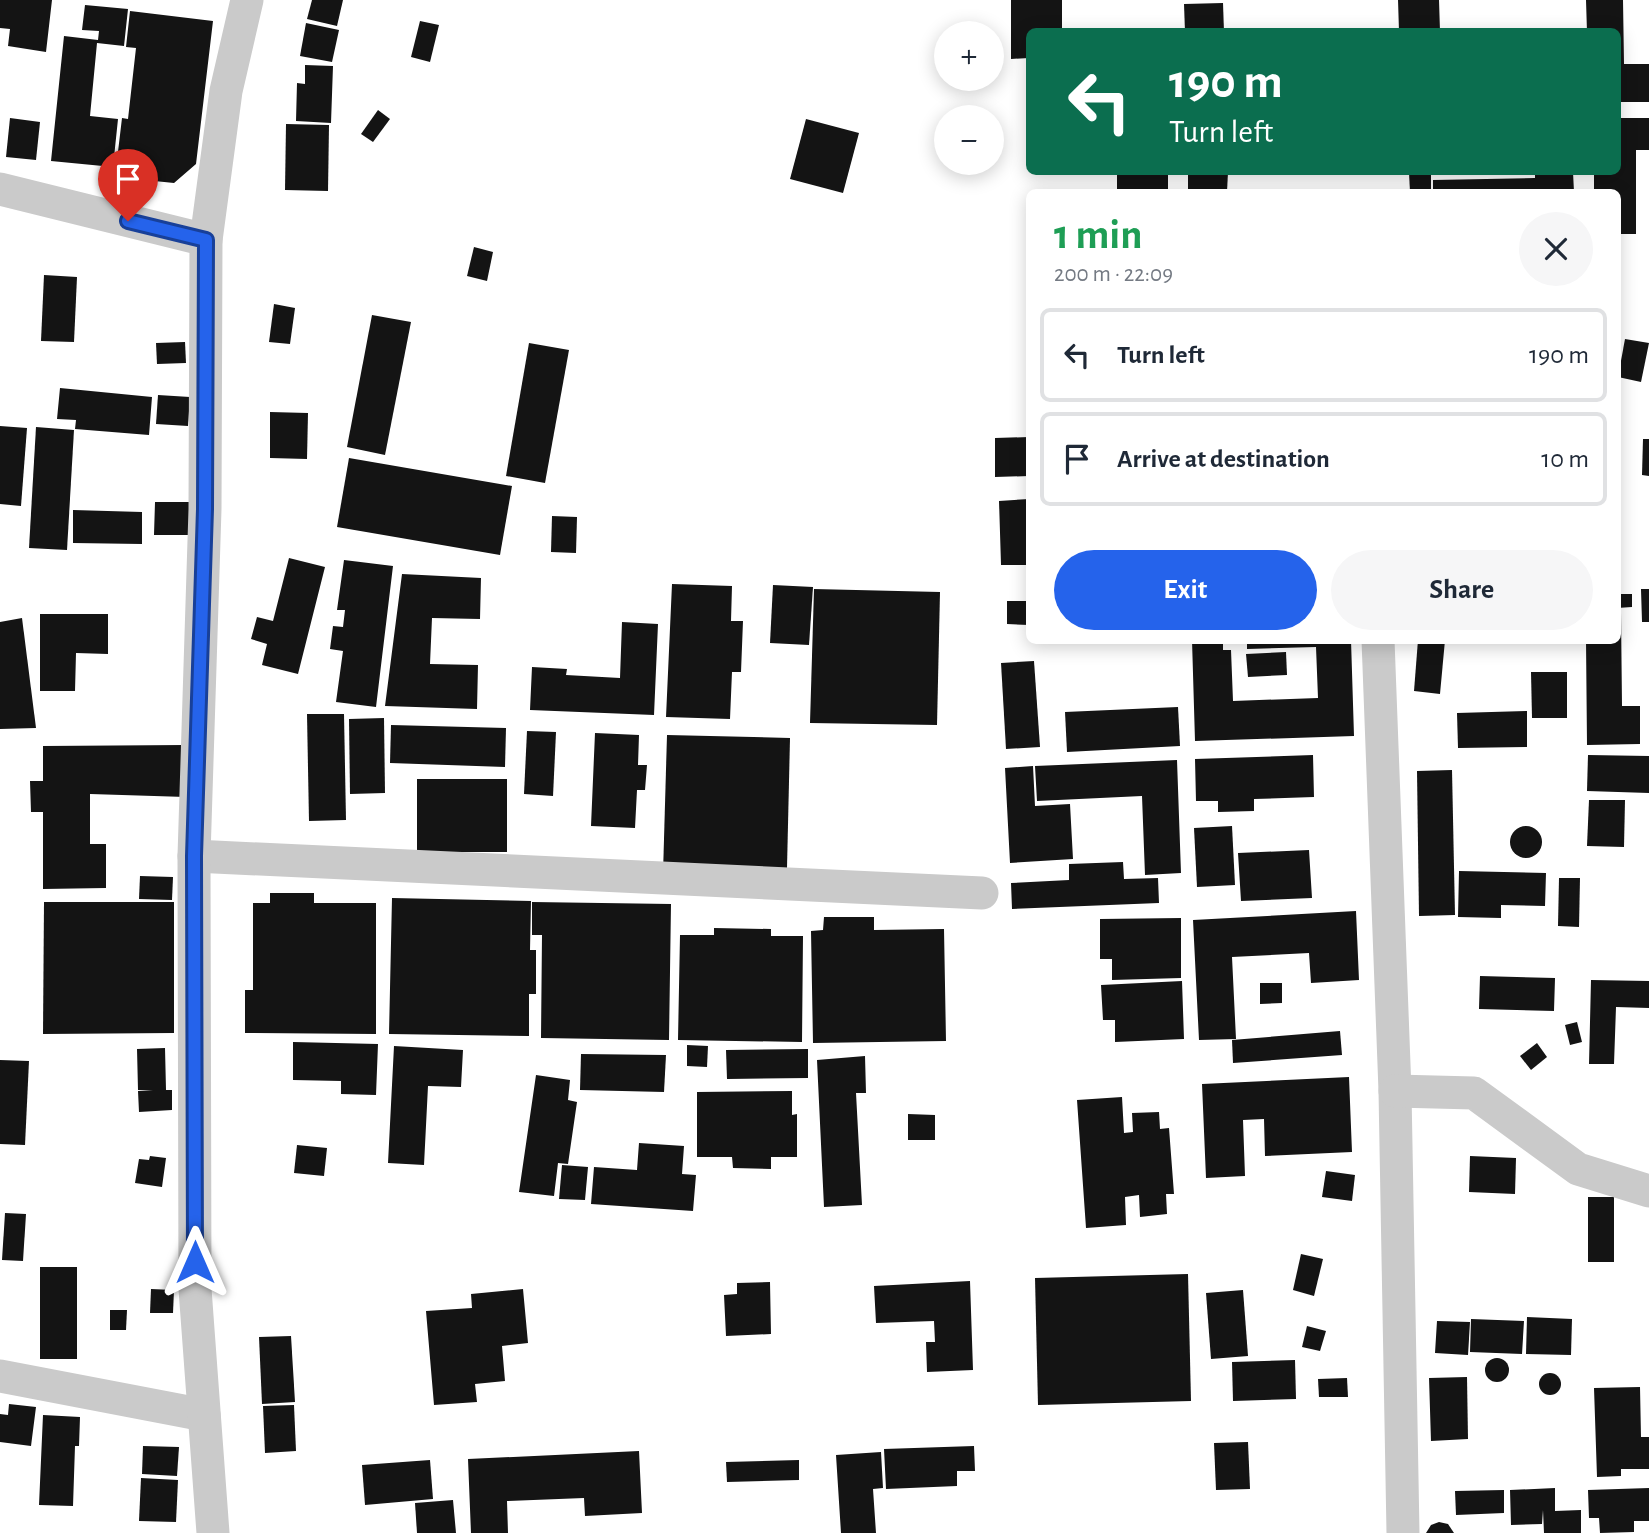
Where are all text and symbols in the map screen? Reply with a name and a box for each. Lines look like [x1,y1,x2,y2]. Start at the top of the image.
map controls [934,21,1004,175]
button: + [934,21,1004,91]
icon: left [1054,56,1145,147]
text: 190 m [1169,58,1283,107]
button: − [934,105,1004,175]
text: Turn left [1169,116,1273,148]
pin [98,149,158,221]
icon: arrive [109,160,147,198]
button: close [1519,212,1593,286]
text: 1 min [1054,214,1143,256]
text: 200 m · 22:09 [1054,263,1173,286]
icon: left [1058,336,1096,374]
text: Turn left [1117,342,1205,368]
text: 190 m [1529,342,1589,368]
icon: arrive [1058,440,1096,478]
text: Arrive at destination [1117,446,1330,472]
text: 10 m [1541,446,1589,472]
button: Exit [1054,550,1317,630]
button: Share [1331,550,1593,630]
position arrow [158,1225,232,1299]

